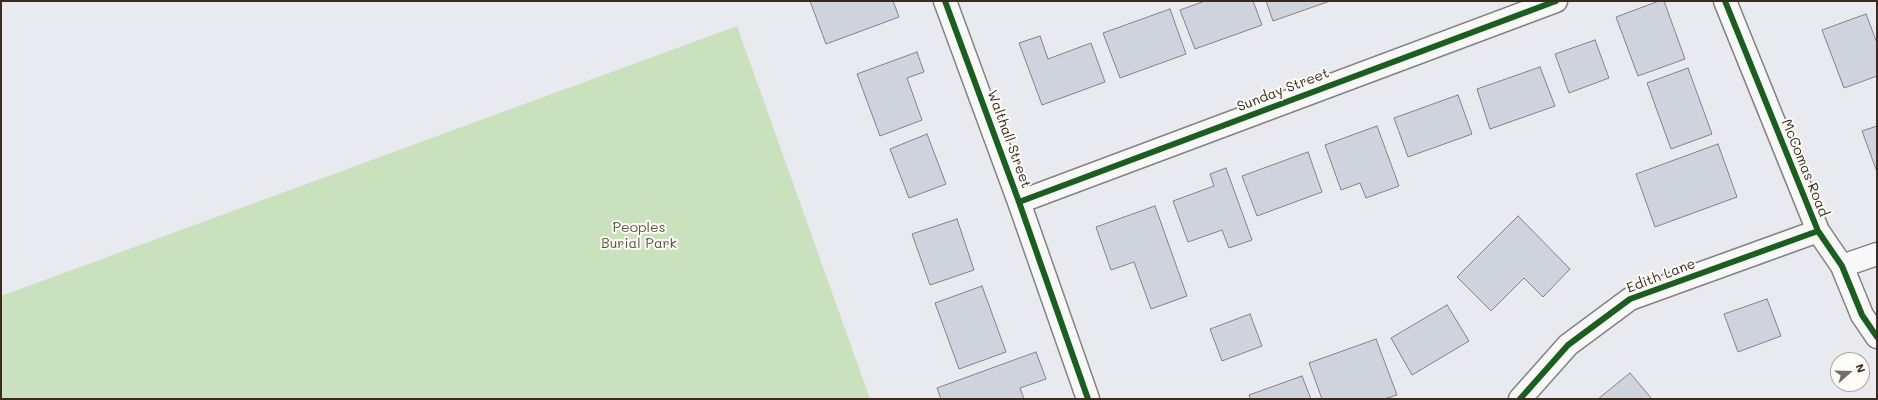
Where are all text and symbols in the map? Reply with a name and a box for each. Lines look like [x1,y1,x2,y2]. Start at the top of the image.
street label: Sunday Street [1235,65,1331,115]
street label: Walthall Street [983,88,1035,190]
street label: McComas Road [1778,117,1832,219]
park label: Peoples Burial Park [601,220,677,252]
street label: Edith Lane [1624,255,1698,297]
north arrow [1830,352,1870,392]
text: N [1852,362,1869,375]

